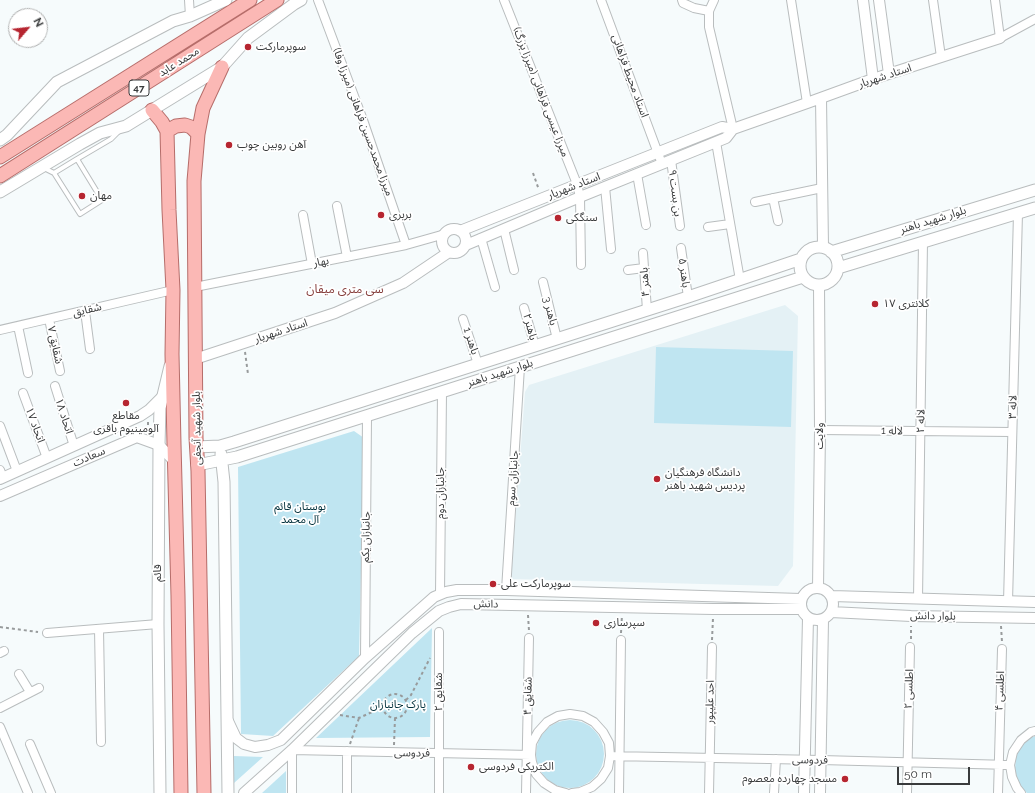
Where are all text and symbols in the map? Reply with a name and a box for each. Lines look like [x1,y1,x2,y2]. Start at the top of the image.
north arrow [8,8,48,48]
text: N [30,16,46,29]
street label: میرزا عیسی فراهانی (میرزا بزرگ) [510,25,572,159]
street label: استاد محیط فراهانی [609,33,651,119]
place label: سوپرمارکت [256,40,306,54]
marker: سوپرمارکت [243,42,253,52]
street label: محمد عابد [156,44,202,80]
street label: میرزا محمدحسین فراهانی (میرزا وفا) [330,46,396,198]
street label: استاد شهریار [857,61,913,91]
road number: 47 [129,80,149,96]
place label: آهن روبین چوب [237,138,306,152]
marker: آهن روبین چوب [224,140,234,150]
street label: بن بست ۹ [666,169,684,217]
street label: استاد شهریار [546,170,602,202]
place label: مهان [90,189,112,203]
marker: مهان [77,191,87,201]
street label: بلوار شهید باهنر [898,204,968,236]
place label: بربری [389,208,412,222]
marker: بربری [376,210,386,220]
place label: سنگکی [566,211,598,225]
marker: سنگکی [553,213,563,223]
street label: بهار [312,254,330,270]
street label: باهنر ۵ [675,257,693,289]
street label: باهنر ۴ [637,267,653,297]
district label: سی متری میقان [306,282,384,296]
street label: باهنر 3 [540,295,560,327]
place label: کلانتری ۱۷ [883,297,929,311]
marker: کلانتری ۱۷ [870,299,880,309]
street label: شقایق [71,300,103,320]
street label: باهنر۲ [520,312,540,342]
street label: استاد شهریار [253,316,309,346]
street label: شقایق ۷ [45,325,65,365]
street label: باهنر 1 [460,326,482,356]
street label: بلوار شهید باهنر [465,356,535,390]
street label: بلوار شهید آنجفی [190,391,204,465]
street label: لاله ۳ [1006,395,1020,419]
street label: اتحاد ۱۸ [52,396,76,436]
marker: مقاطع آلومینیوم باقری [121,398,131,408]
street label: اتحاد ۱۷ [23,405,47,445]
place label: مقاطع آلومینیوم باقری [93,409,159,435]
street label: لاله ۲ [914,409,928,433]
street label: ولایت [813,423,827,449]
street label: لاله 1 [881,424,903,438]
street label: سعادت [71,444,107,470]
street label: جانبازان سوم [504,450,522,506]
place label: دانشگاه فرهنگیان پردیس شهید باهنر [665,466,745,492]
street label: جانبازان دوم [434,467,448,519]
marker: دانشگاه فرهنگیان پردیس شهید باهنر [652,474,662,484]
park label: بوستان قائم آل محمد [274,500,326,526]
street label: جانبازان یکم [359,511,373,563]
street label: قائم [151,564,165,582]
place label: سوپرمارکت علی [501,577,571,591]
marker: سوپرمارکت علی [488,579,498,589]
street label: دانش [473,597,499,611]
street label: بلوار دانش [910,609,956,623]
place label: سپرسازی [604,616,645,630]
marker: سپرسازی [591,618,601,628]
street label: اطلسی ۲ [902,669,916,709]
street label: اطلسی ۴ [993,671,1007,711]
street label: شقایق ۲ [432,673,446,711]
street label: شقایق ۴ [521,677,535,715]
street label: احد علیپور [703,680,717,724]
park label: پارک جانبازان [370,698,426,712]
street label: فردوسی [394,746,430,760]
street label: فردوسی [792,753,828,767]
scale bar [899,759,972,785]
place label: الکتریکی فردوسی [479,760,554,774]
marker: الکتریکی فردوسی [466,762,476,772]
text: 50 m [904,767,932,781]
place label: مسجد چهارده معصوم [742,772,837,786]
marker: مسجد چهارده معصوم [840,774,850,784]

